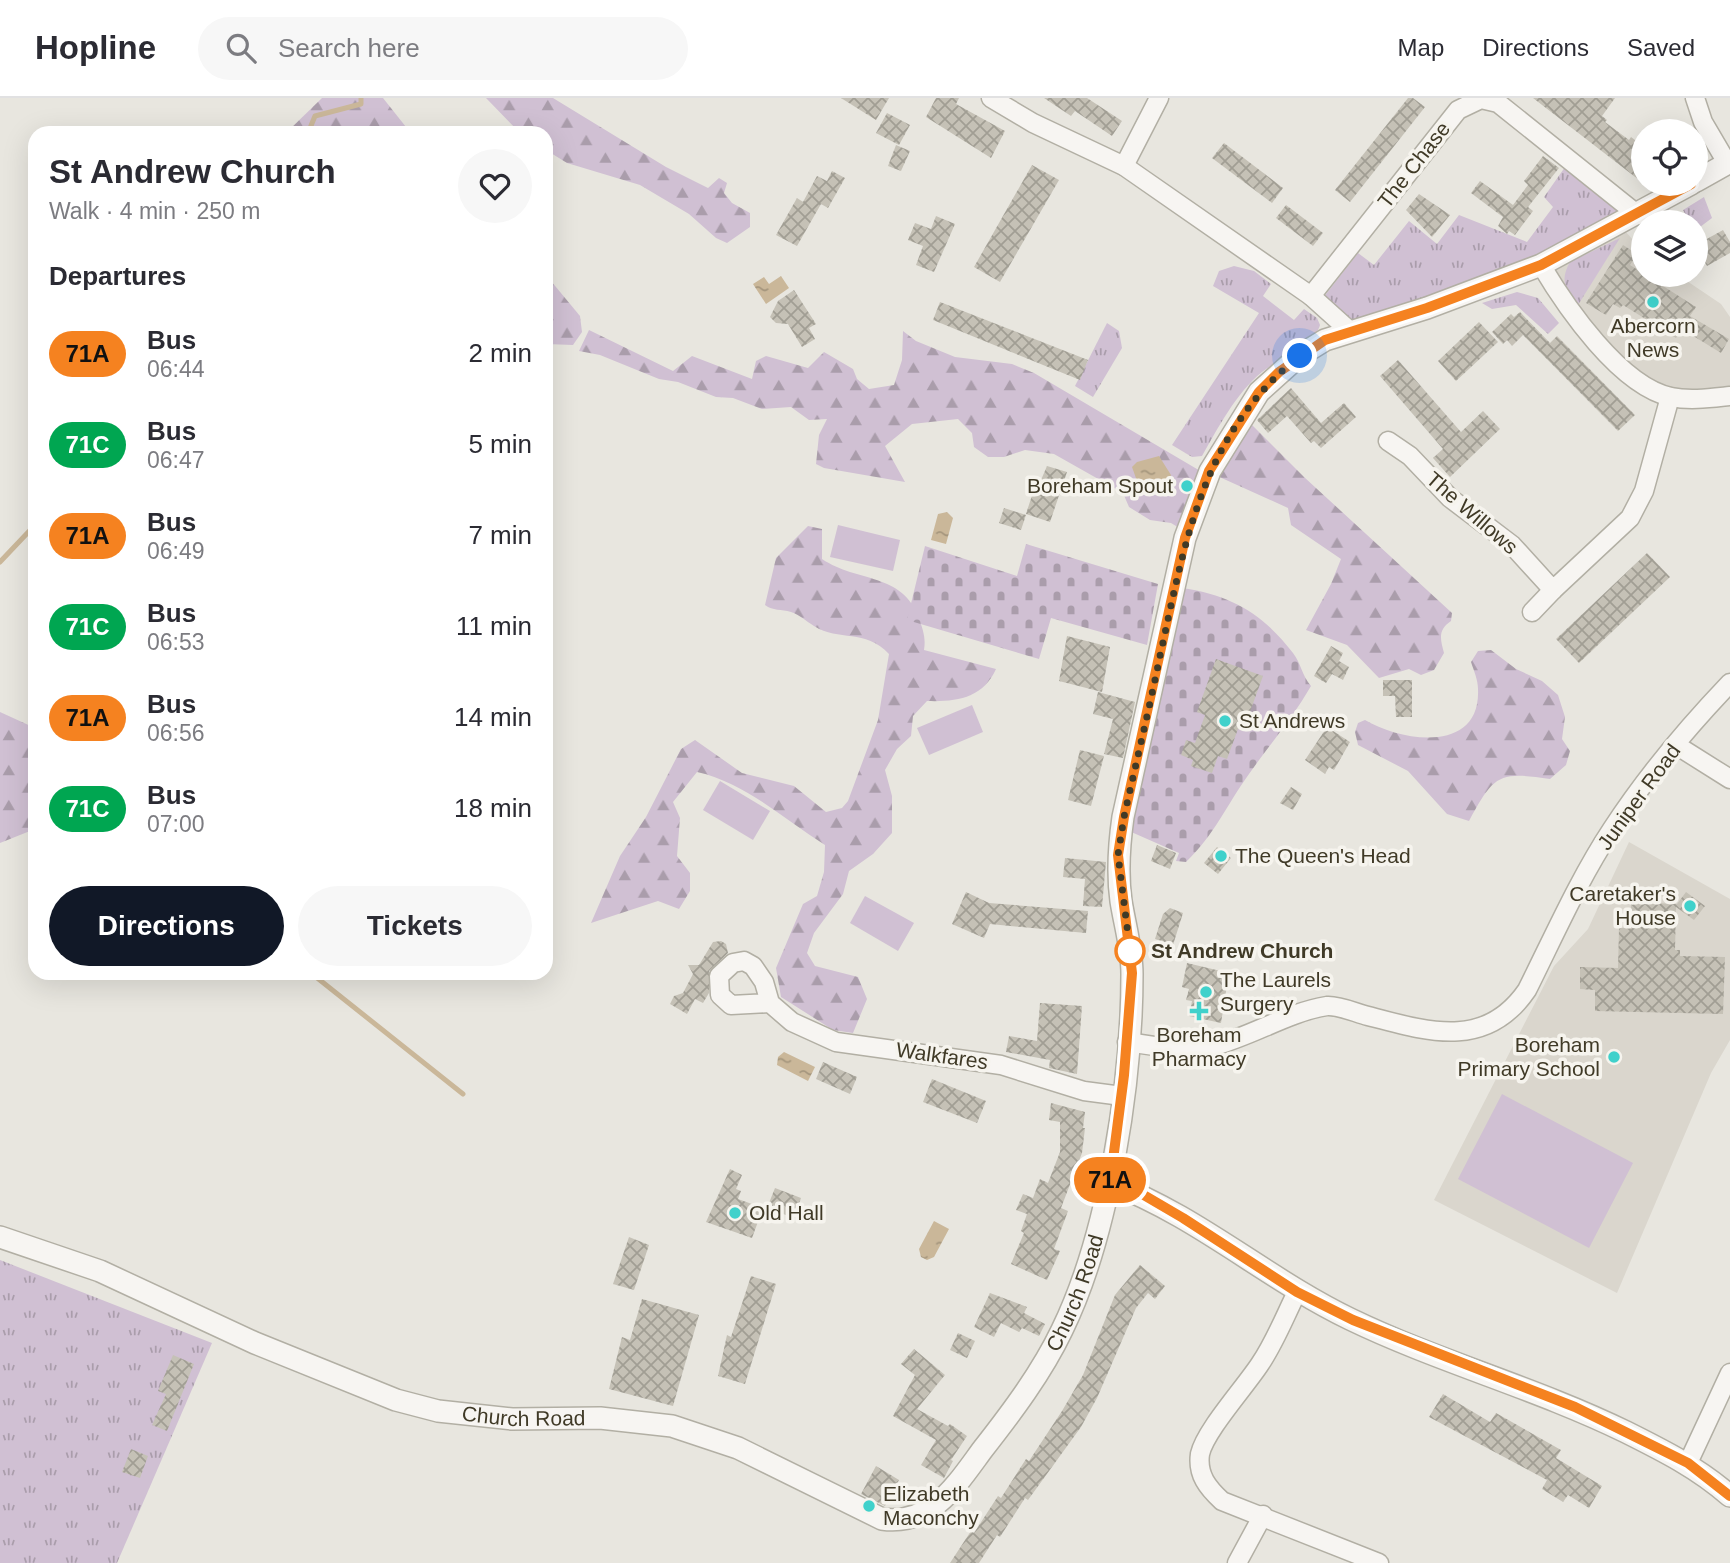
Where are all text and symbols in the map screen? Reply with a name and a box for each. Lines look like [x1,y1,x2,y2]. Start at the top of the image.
search box [198,17,688,80]
text: Hopline [35,29,156,66]
icon: search [222,29,260,67]
text: Search here [278,33,420,63]
text: Map [1398,34,1444,61]
text: Directions [1482,34,1589,61]
text: Saved [1627,34,1695,61]
street label: The Chase [1373,117,1454,212]
map controls [1631,119,1708,287]
button: locate [1631,119,1708,196]
button: heart [458,149,532,223]
text: St Andrew Church [49,153,336,190]
text: Walk · 4 min · 250 m [49,198,260,224]
button: layers [1631,210,1708,287]
text: Departures [49,261,186,291]
marker: Abercorn News [1645,294,1661,310]
place label: Abercorn News [1610,314,1696,361]
text: Bus [147,325,196,355]
text: 2 min [468,338,532,368]
your location [1282,338,1317,373]
text: 71A [65,340,110,367]
text: 06:44 [147,356,205,382]
text: Bus [147,416,196,446]
text: 5 min [468,429,532,459]
text: 71C [65,431,110,458]
text: 06:47 [147,447,205,473]
street label: The Willows [1422,467,1523,558]
place label: Boreham Spout [1027,474,1173,497]
marker: Boreham Spout [1179,478,1195,494]
text: Bus [147,507,196,537]
text: 7 min [468,520,532,550]
text: 71A [65,522,110,549]
text: 06:49 [147,538,205,564]
text: Bus [147,598,196,628]
text: 11 min [456,611,532,641]
text: 71C [65,613,110,640]
text: 06:53 [147,629,205,655]
text: Bus [147,689,196,719]
text: 14 min [454,702,532,732]
text: 71A [65,704,110,731]
place label: St Andrews [1239,709,1345,732]
marker: St Andrews [1217,713,1233,729]
text: 06:56 [147,720,205,746]
street label: Juniper Road [1593,739,1685,854]
text: Bus [147,780,196,810]
text: 18 min [454,793,532,823]
text: 71C [65,795,110,822]
text: 07:00 [147,811,205,837]
place label: The Queen's Head [1235,844,1411,867]
marker: The Queen's Head [1213,848,1229,864]
place label: Caretaker's House [1569,882,1676,929]
button: Directions [49,886,284,966]
button: Tickets [298,886,532,966]
marker: Caretaker's House [1682,898,1698,914]
marker: St Andrew Church [1115,936,1145,966]
place label: St Andrew Church [1151,939,1333,962]
place label: The Laurels Surgery [1220,968,1331,1015]
marker: The Laurels Surgery [1198,984,1214,1000]
marker: Boreham Pharmacy [1191,1003,1207,1019]
place label: Boreham Pharmacy [1152,1023,1247,1070]
place label: Boreham Primary School [1458,1033,1600,1080]
street label: Walkfares [895,1038,990,1073]
marker: Boreham Primary School [1606,1049,1622,1065]
line badge: 71A [1070,1157,1150,1203]
text: 71A [1088,1166,1132,1193]
place label: Old Hall [749,1201,824,1224]
marker: Old Hall [727,1205,743,1221]
street label: Church Road [1041,1232,1107,1355]
street label: Church Road [461,1402,586,1430]
place label: Elizabeth Maconchy [883,1482,979,1529]
marker: Elizabeth Maconchy [861,1498,877,1514]

